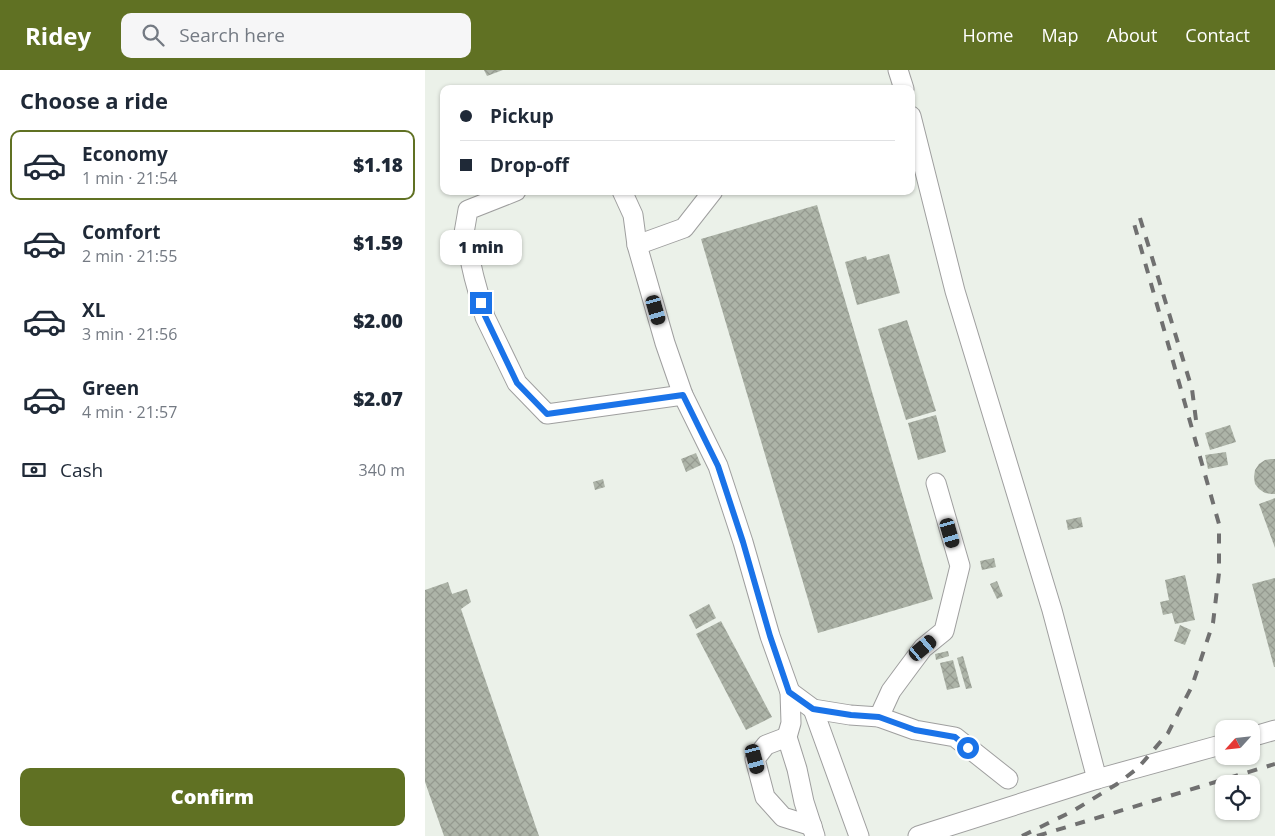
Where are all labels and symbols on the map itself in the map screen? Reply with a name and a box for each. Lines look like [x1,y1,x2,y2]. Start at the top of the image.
callout: 1 min [440,230,522,266]
route end [470,292,492,314]
car [644,294,667,326]
car [938,517,961,549]
car [906,633,939,663]
north arrow [1215,720,1260,765]
route start [957,737,979,759]
car [743,743,766,775]

